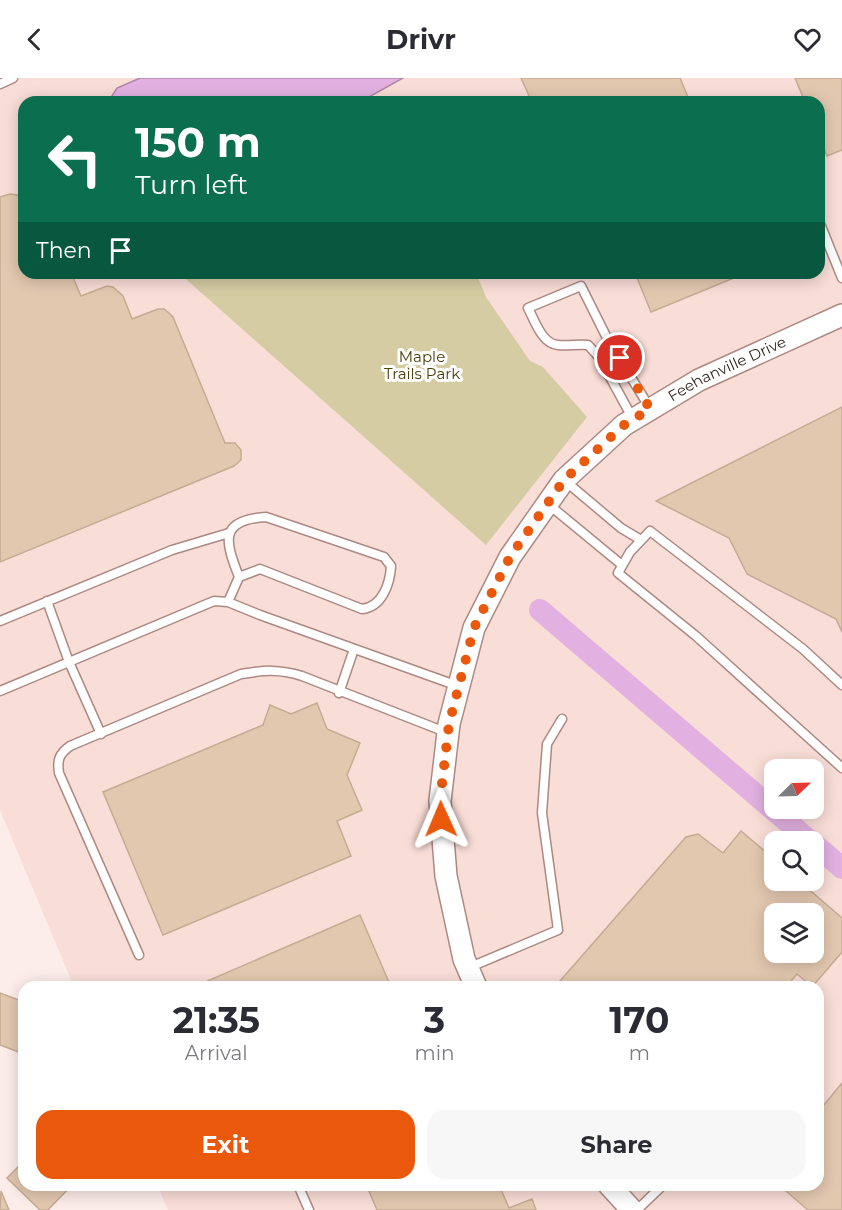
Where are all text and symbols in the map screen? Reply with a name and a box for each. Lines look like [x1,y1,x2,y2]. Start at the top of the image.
icon: back [18,23,51,56]
text: Drivr [386,23,456,56]
icon: heart [791,23,824,56]
text: 150 m [135,116,261,168]
icon: left [36,120,114,198]
text: Turn left [135,168,248,201]
icon: arrive [104,234,137,267]
text: Then [36,237,92,264]
pin [594,332,645,383]
street label: Feehanville Drive [664,332,789,405]
icon: arrive [603,341,636,374]
park label: Maple Trails Park [384,347,460,383]
north arrow [764,759,824,819]
map controls [764,759,824,963]
position arrow [409,787,473,851]
button: search [764,831,824,891]
button: layers [764,903,824,963]
text: 21:35 [173,998,260,1042]
text: 3 [424,998,445,1042]
text: 170 [609,998,669,1042]
text: Arrival [185,1041,248,1065]
text: min [414,1041,455,1065]
text: m [629,1041,650,1065]
button: Exit [36,1110,415,1179]
button: Share [427,1110,806,1179]

